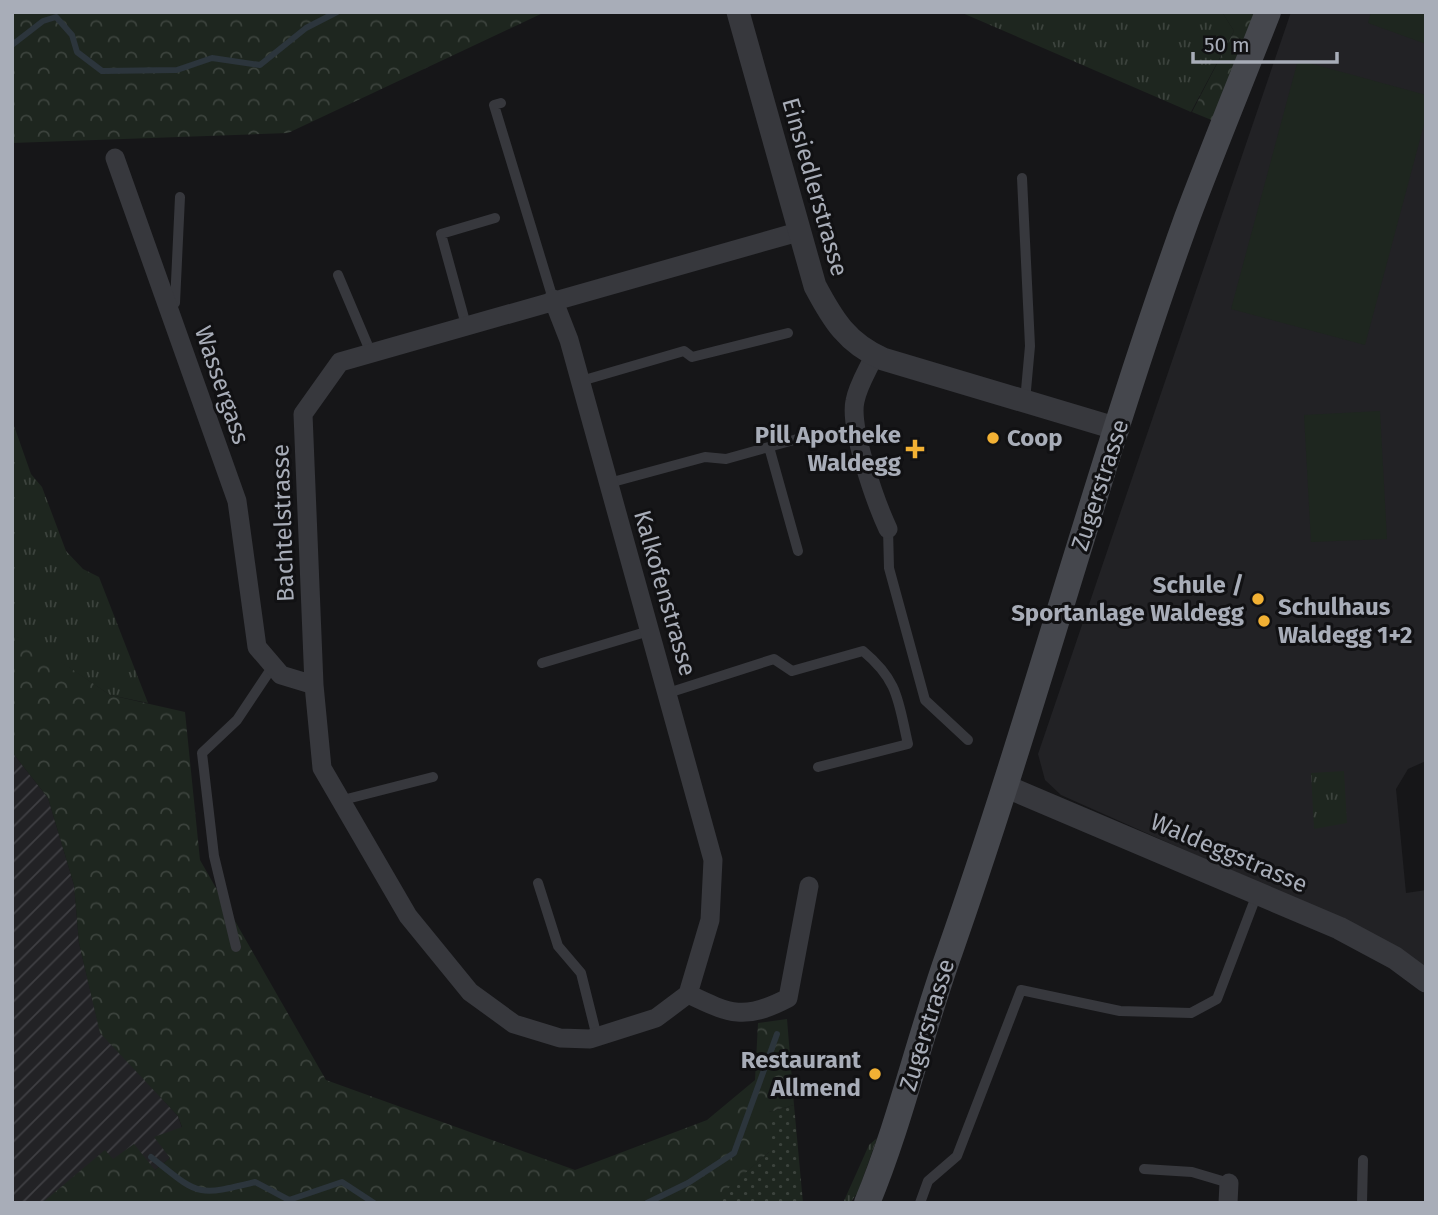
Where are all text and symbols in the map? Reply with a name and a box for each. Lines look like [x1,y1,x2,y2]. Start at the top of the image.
scale bar [1193,21,1336,65]
text: 50 m [1204,32,1250,58]
street label: Einsiedlerstrasse [776,95,854,279]
street label: Wassergass [189,322,255,448]
street label: Zugerstrasse [1066,416,1134,554]
place label: Pill Apotheke Waldegg [755,421,902,477]
place label: Coop [1007,424,1063,452]
marker: Coop [985,430,1001,446]
marker: Pill Apotheke Waldegg [907,441,923,457]
street label: Bachtelstrasse [266,444,300,602]
street label: Kalkofenstrasse [628,507,702,679]
place label: Schule / Sportanlage Waldegg [1011,571,1245,627]
marker: Schule / Sportanlage Waldegg [1250,591,1266,607]
place label: Schulhaus Waldegg 1+2 [1278,593,1412,649]
marker: Schulhaus Waldegg 1+2 [1256,613,1272,629]
street label: Waldeggstrasse [1146,807,1312,899]
street label: Zugerstrasse [894,956,960,1094]
place label: Restaurant Allmend [741,1046,862,1102]
marker: Restaurant Allmend [867,1066,883,1082]

